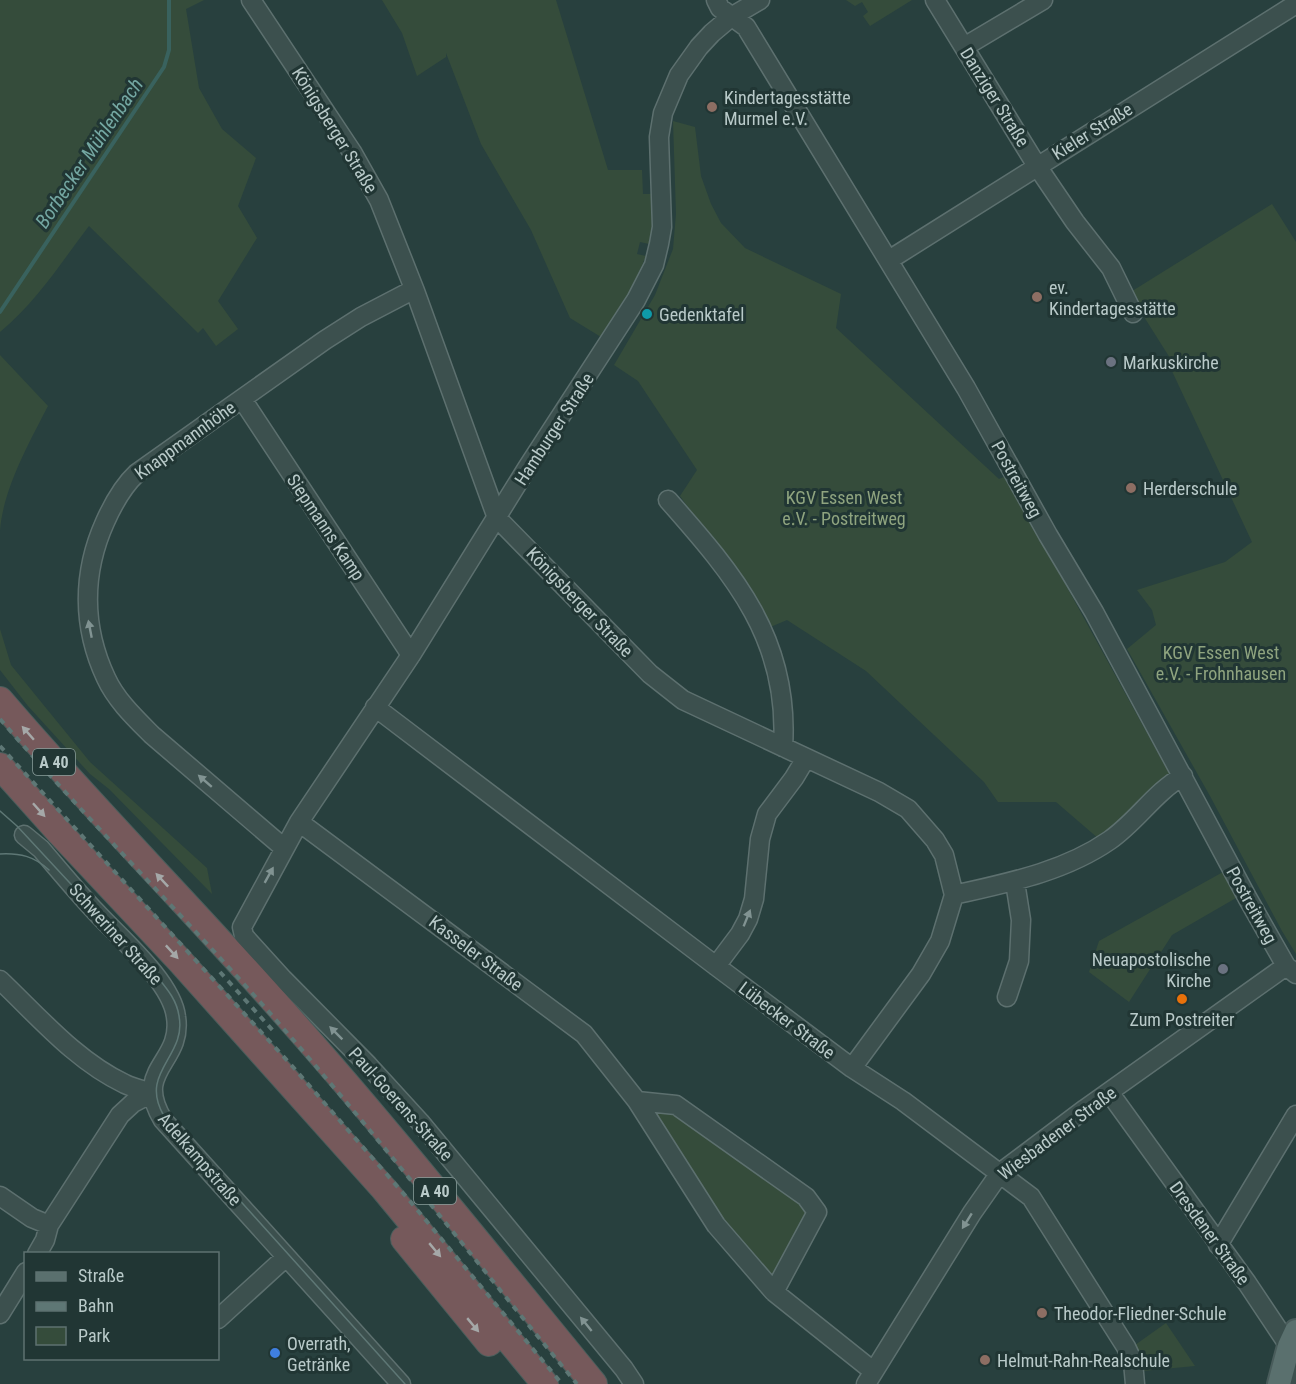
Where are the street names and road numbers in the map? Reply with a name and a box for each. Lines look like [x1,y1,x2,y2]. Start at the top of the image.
street label: Danziger Straße [956,44,1034,150]
street label: Königsberger Straße [288,63,382,197]
street label: Kieler Straße [1048,98,1136,164]
street label: Hamburger Straße [510,369,598,489]
street label: Knappmannhöhe [131,396,239,484]
street label: Postreitweg [987,437,1047,521]
street label: Siepmanns Kamp [283,470,369,584]
street label: Königsberger Straße [522,543,638,661]
road number: A 40 [33,749,75,775]
street label: Postreitweg [1222,863,1282,947]
street label: Schweriner Straße [65,879,167,989]
street label: Kasseler Straße [425,911,527,995]
street label: Lübecker Straße [735,977,839,1063]
street label: Paul-Goerens-Straße [345,1043,457,1165]
street label: Wiesbadener Straße [994,1082,1120,1184]
street label: Adelkampstraße [154,1108,246,1210]
street label: Dresdener Straße [1165,1177,1255,1289]
road number: A 40 [414,1178,456,1204]

